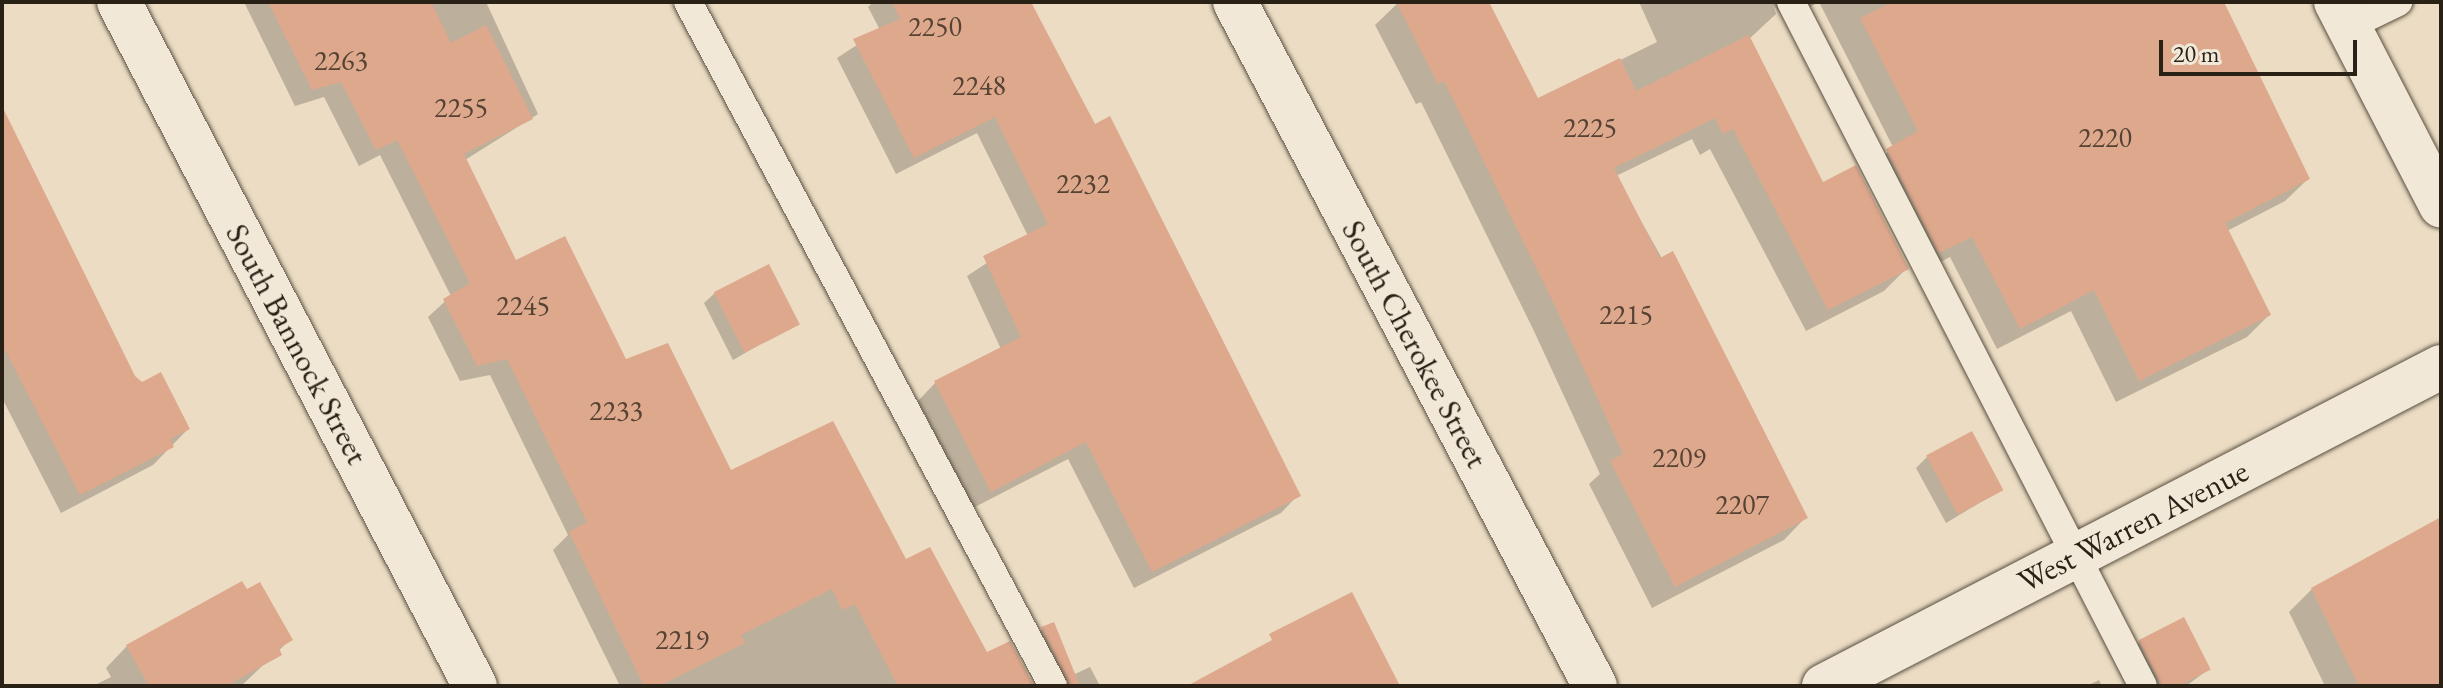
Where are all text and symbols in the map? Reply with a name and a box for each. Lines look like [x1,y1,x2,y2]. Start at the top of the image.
house number: 2250 [908,9,962,43]
scale bar [2163,24,2361,74]
text: 20 m [2173,38,2220,69]
house number: 2263 [314,43,368,77]
house number: 2248 [952,68,1006,102]
house number: 2255 [434,90,488,124]
house number: 2225 [1563,110,1617,144]
house number: 2220 [2078,120,2132,154]
house number: 2232 [1056,166,1110,200]
street label: South Cherokee Street [1334,214,1496,474]
street label: South Bannock Street [218,217,376,471]
house number: 2245 [496,288,550,322]
house number: 2215 [1599,297,1653,331]
house number: 2233 [589,393,643,427]
house number: 2209 [1652,440,1706,474]
street label: West Warren Avenue [2011,451,2255,601]
house number: 2207 [1715,487,1769,521]
house number: 2219 [655,622,709,656]

